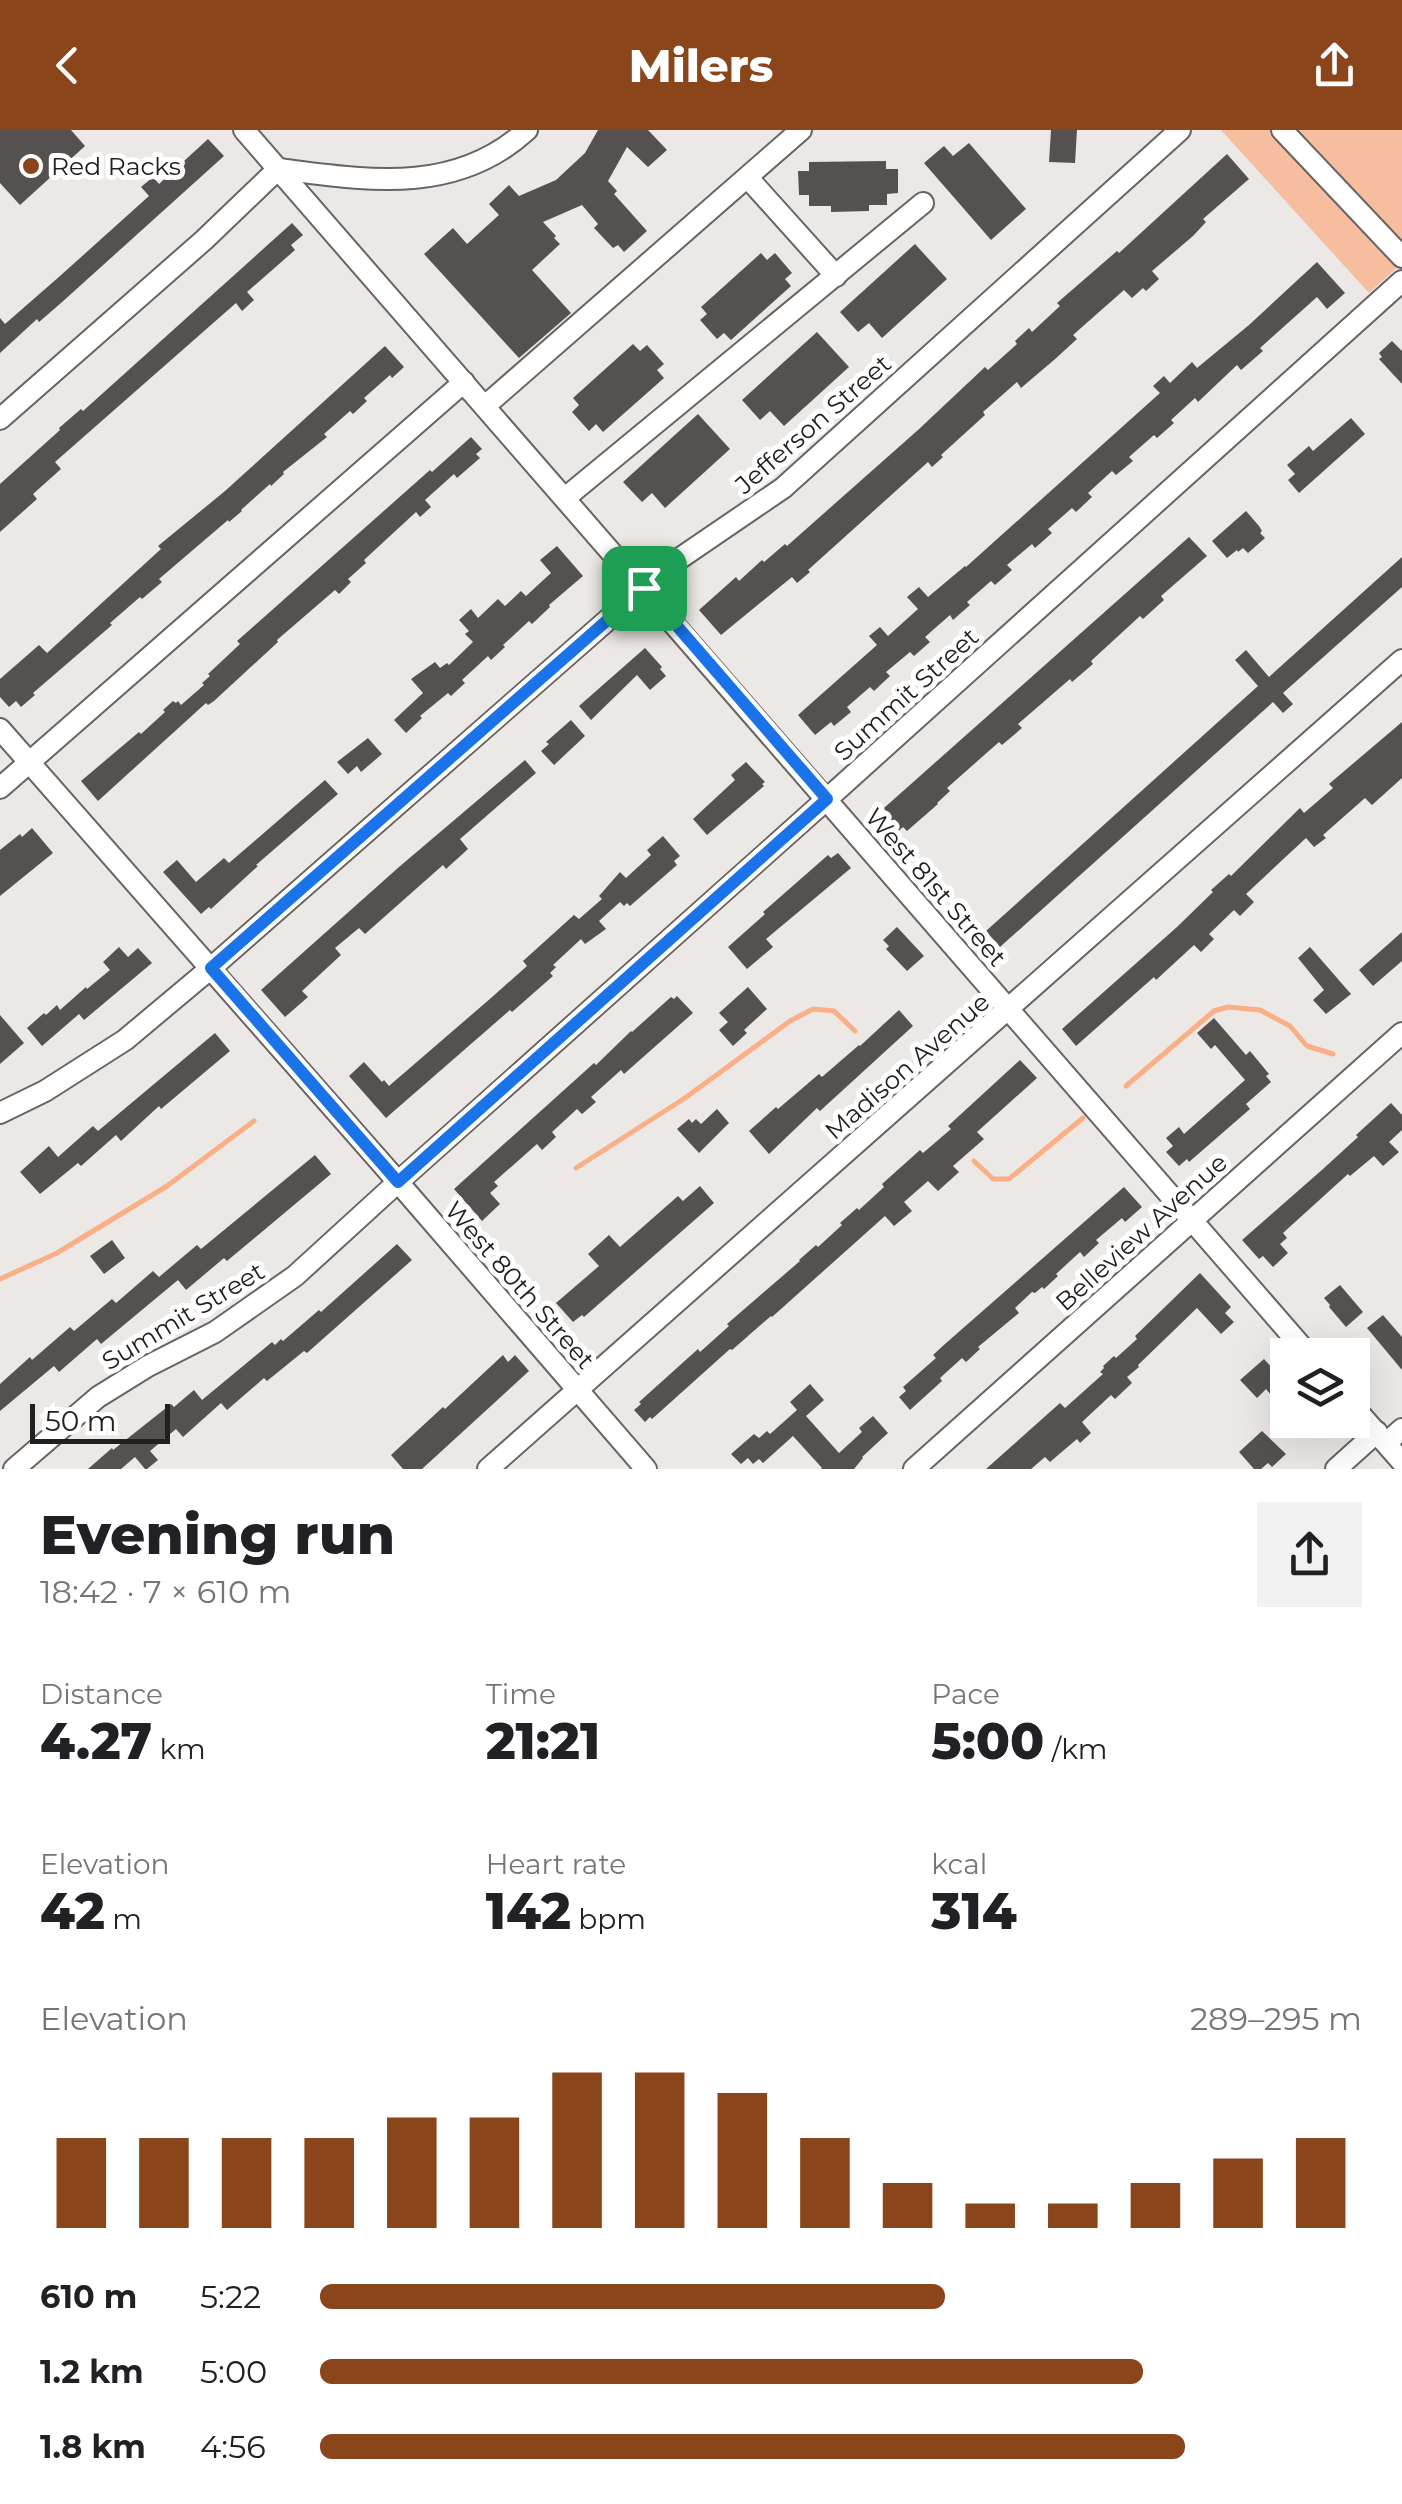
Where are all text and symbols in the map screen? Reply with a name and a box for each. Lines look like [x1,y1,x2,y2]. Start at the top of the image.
icon: back [40,38,95,93]
text: Milers [629,38,773,93]
icon: share [1307,38,1362,93]
place label: Red Racks [51,151,181,181]
marker: Red Racks [20,155,42,177]
street label: Jefferson Street [728,348,897,500]
pin [602,546,687,631]
icon: arrive [617,561,672,616]
street label: Summit Street [828,621,984,767]
street label: West 81st Street [859,802,1013,972]
street label: Madison Avenue [819,986,995,1146]
street label: Belleview Avenue [1049,1147,1233,1317]
street label: West 80th Street [439,1195,601,1375]
street label: Summit Street [96,1256,270,1376]
map controls [1270,1338,1370,1438]
button: layers [1270,1338,1370,1438]
scale bar [30,1399,170,1444]
text: 50 m [45,1404,116,1438]
text: Evening run [40,1501,395,1568]
button: share [1257,1502,1362,1607]
text: 18:42 · 7 × 610 m [40,1572,291,1611]
text: Distance [40,1677,163,1711]
text: Time [486,1677,556,1711]
text: Pace [931,1677,1000,1711]
text: 4.27 [40,1711,152,1772]
text: 21:21 [486,1711,600,1772]
text: 5:00 [931,1711,1044,1772]
text: km [152,1732,206,1766]
text: /km [1044,1732,1107,1766]
text: Elevation [40,1847,169,1881]
text: Heart rate [486,1847,626,1881]
text: kcal [931,1847,987,1881]
text: 42 [40,1881,105,1942]
text: 142 [486,1881,571,1942]
text: 314 [931,1881,1017,1942]
text: m [105,1902,142,1936]
text: bpm [571,1902,646,1936]
text: Elevation [40,1999,188,2038]
text: 289–295 m [1190,1999,1362,2038]
text: 610 m [40,2277,137,2316]
text: 5:22 [200,2277,261,2316]
text: 1.2 km [40,2352,144,2391]
text: 5:00 [200,2352,267,2391]
text: 1.8 km [40,2427,146,2466]
text: 4:56 [200,2427,266,2466]

